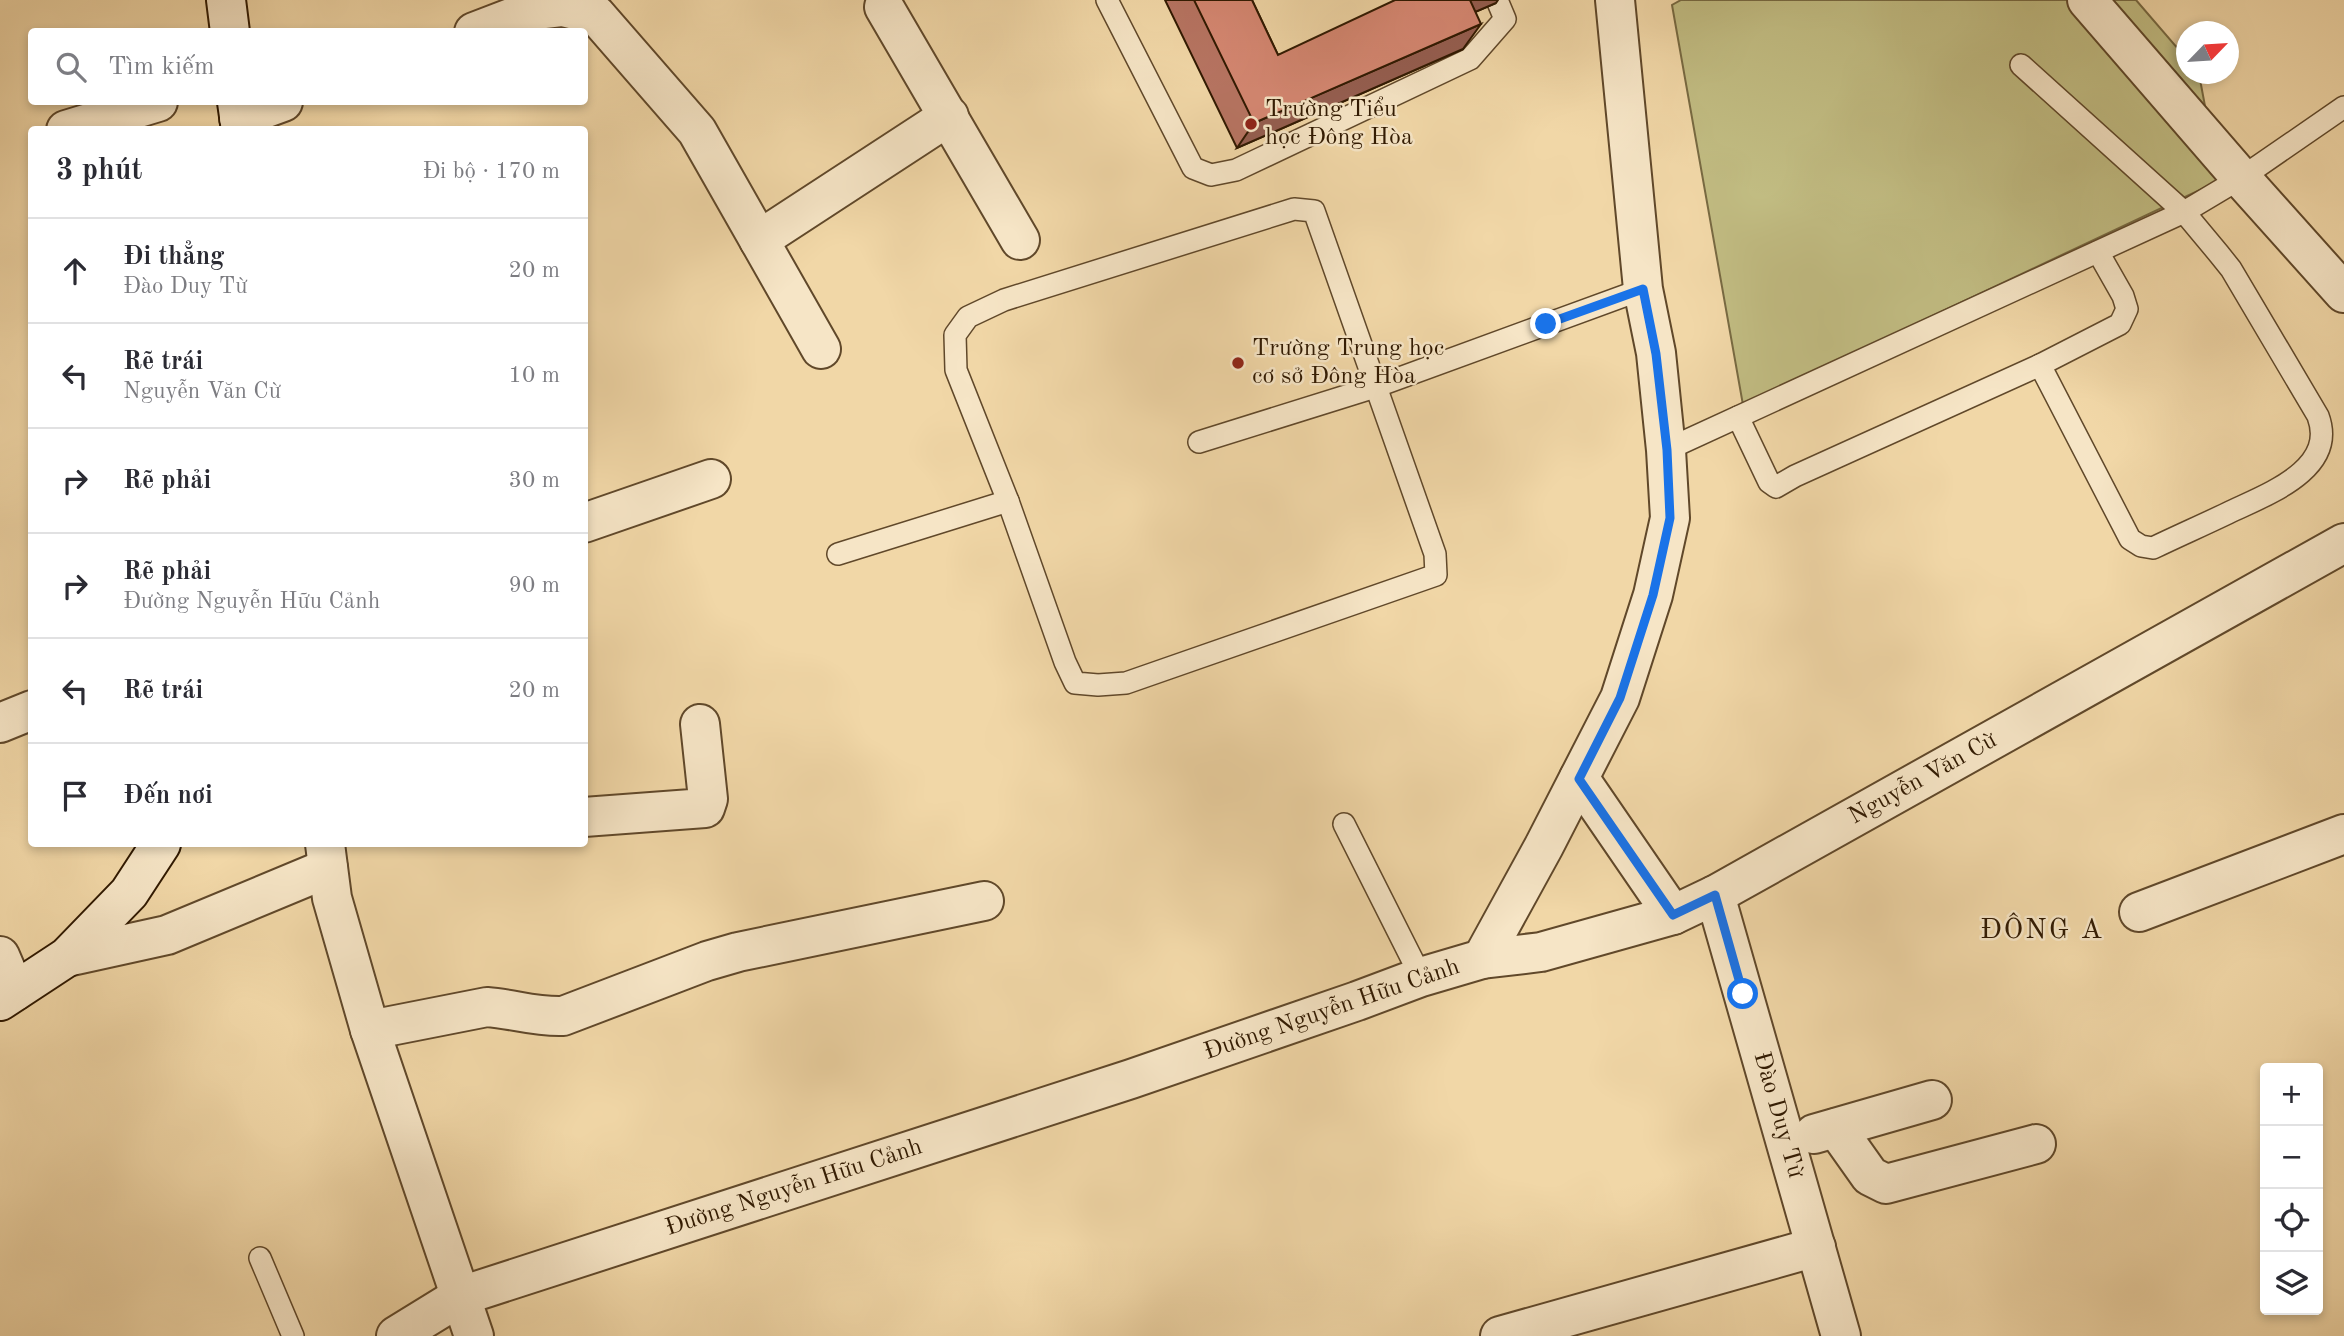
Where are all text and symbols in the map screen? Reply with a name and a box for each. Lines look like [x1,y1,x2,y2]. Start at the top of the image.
north arrow [2176,21,2239,84]
search box [28,28,588,105]
icon: search [52,48,90,86]
text: Tìm kiếm [108,54,215,80]
place label: Trường Tiểu học Đông Hòa [1265,96,1413,150]
marker: Trường Tiểu học Đông Hòa [1243,116,1259,132]
text: 3 phút [56,156,142,186]
text: Đi bộ · 170 m [422,160,560,183]
text: Đi thẳng [123,244,225,270]
icon: ahead [56,252,94,290]
text: 20 m [509,259,560,282]
text: Đào Duy Từ [123,275,247,298]
route end [1530,308,1561,339]
place label: Trường Trung học cơ sở Đông Hòa [1252,337,1444,389]
text: Rẽ trái [123,349,203,375]
marker: Trường Trung học cơ sở Đông Hòa [1230,355,1246,371]
icon: left [56,357,94,395]
text: 10 m [509,364,560,387]
text: Nguyễn Văn Cừ [123,380,281,403]
icon: right [56,462,94,500]
text: Rẽ phải [123,468,211,494]
text: 30 m [509,469,560,492]
text: Rẽ phải [123,559,211,585]
icon: right [56,567,94,605]
text: 90 m [509,574,560,597]
text: Đường Nguyễn Hữu Cảnh [123,590,380,613]
icon: left [56,672,94,710]
text: Rẽ trái [123,678,203,704]
text: 20 m [509,679,560,702]
street label: Nguyễn Văn Cừ [1844,727,2001,829]
icon: arrive [56,777,94,815]
text: Đến nơi [123,783,213,809]
district label: ĐÔNG A [1980,912,2104,945]
street label: Đường Nguyễn Hữu Cảnh [1201,953,1463,1065]
route start [1727,978,1758,1009]
street label: Đào Duy Từ [1749,1049,1807,1181]
map controls [2260,1063,2323,1315]
button: + [2260,1063,2323,1126]
button: − [2260,1126,2323,1189]
street label: Đường Nguyễn Hữu Cảnh [662,1133,925,1241]
button: locate [2260,1189,2323,1252]
button: layers [2260,1252,2323,1315]

